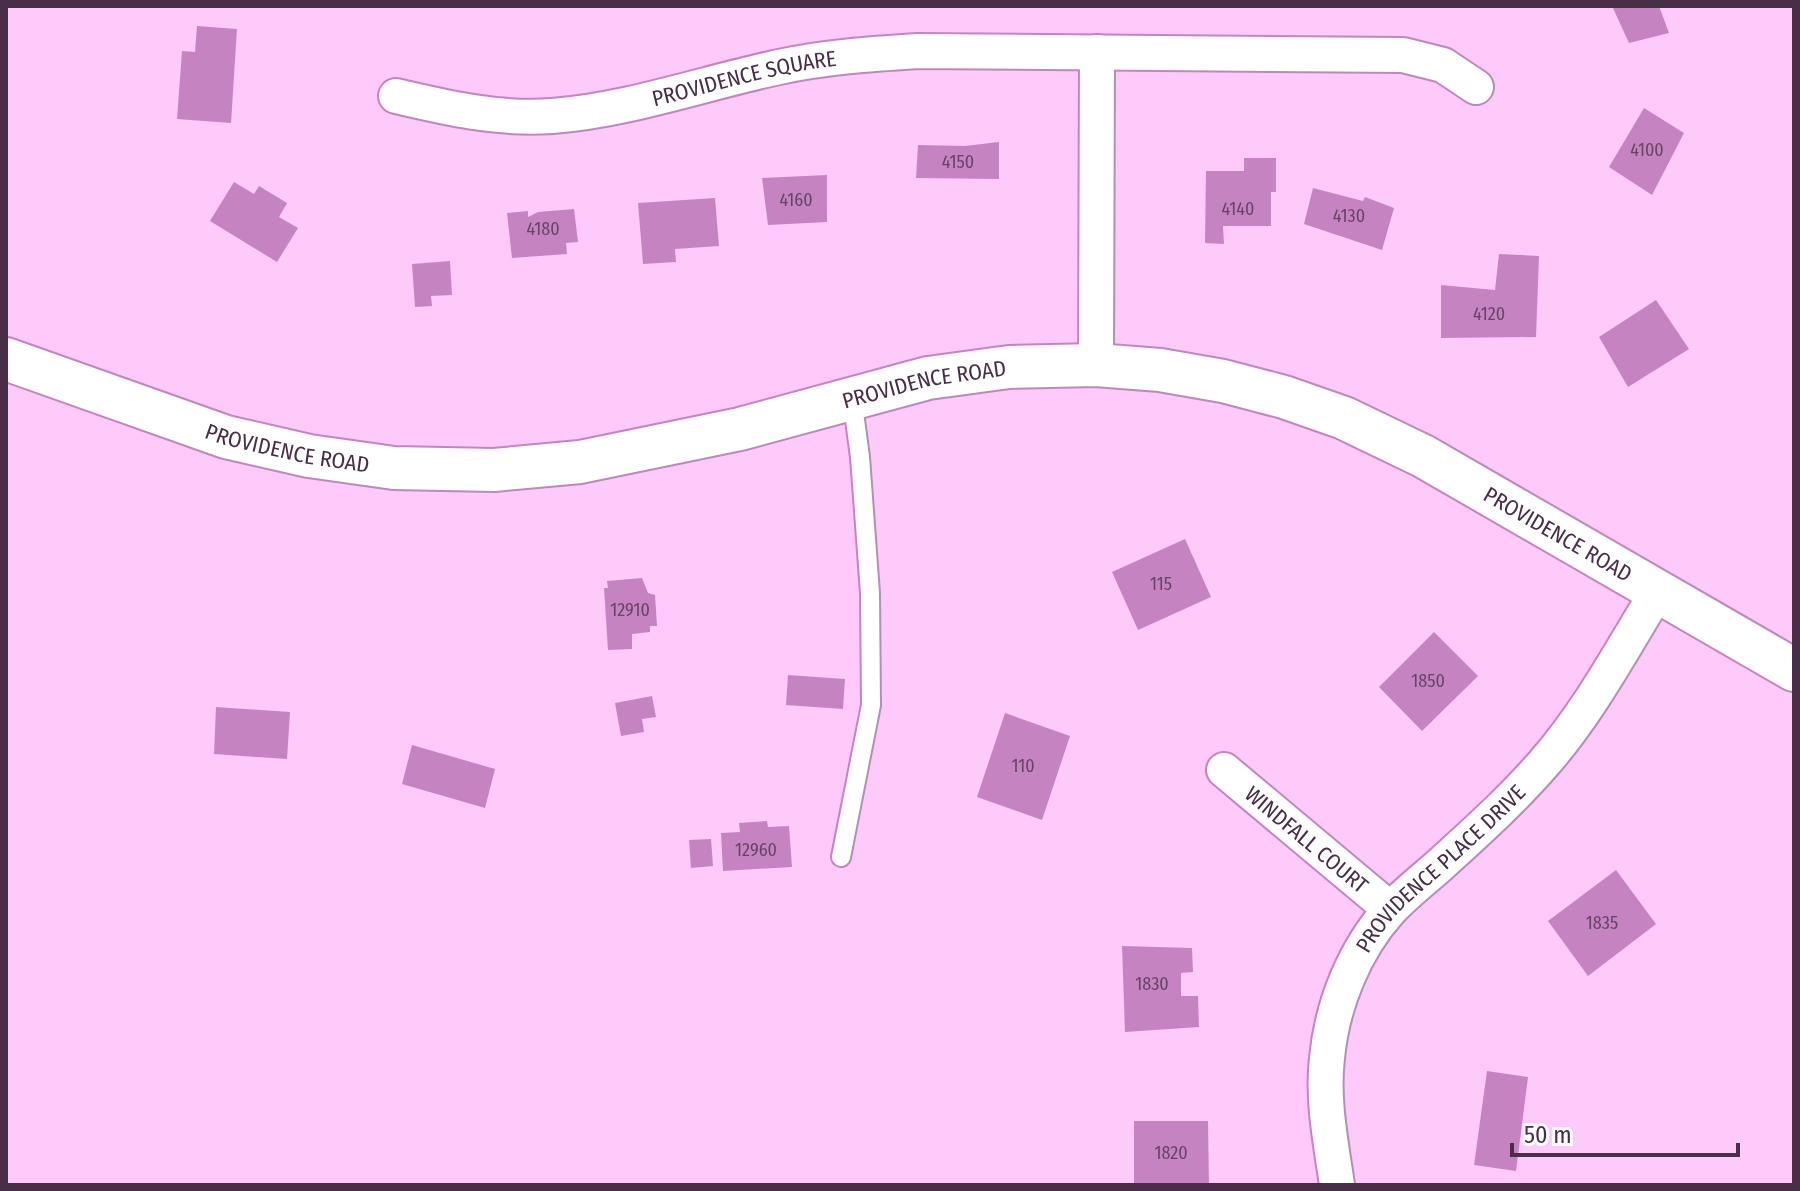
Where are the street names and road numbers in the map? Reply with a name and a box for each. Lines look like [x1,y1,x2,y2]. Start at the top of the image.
street label: PROVIDENCE SQUARE [649,44,838,112]
street label: PROVIDENCE ROAD [839,354,1008,414]
street label: PROVIDENCE ROAD [202,417,371,478]
street label: PROVIDENCE ROAD [1479,480,1637,587]
street label: PROVIDENCE PLACE DRIVE [1350,779,1531,957]
street label: WINDFALL COURT [1240,780,1375,899]

